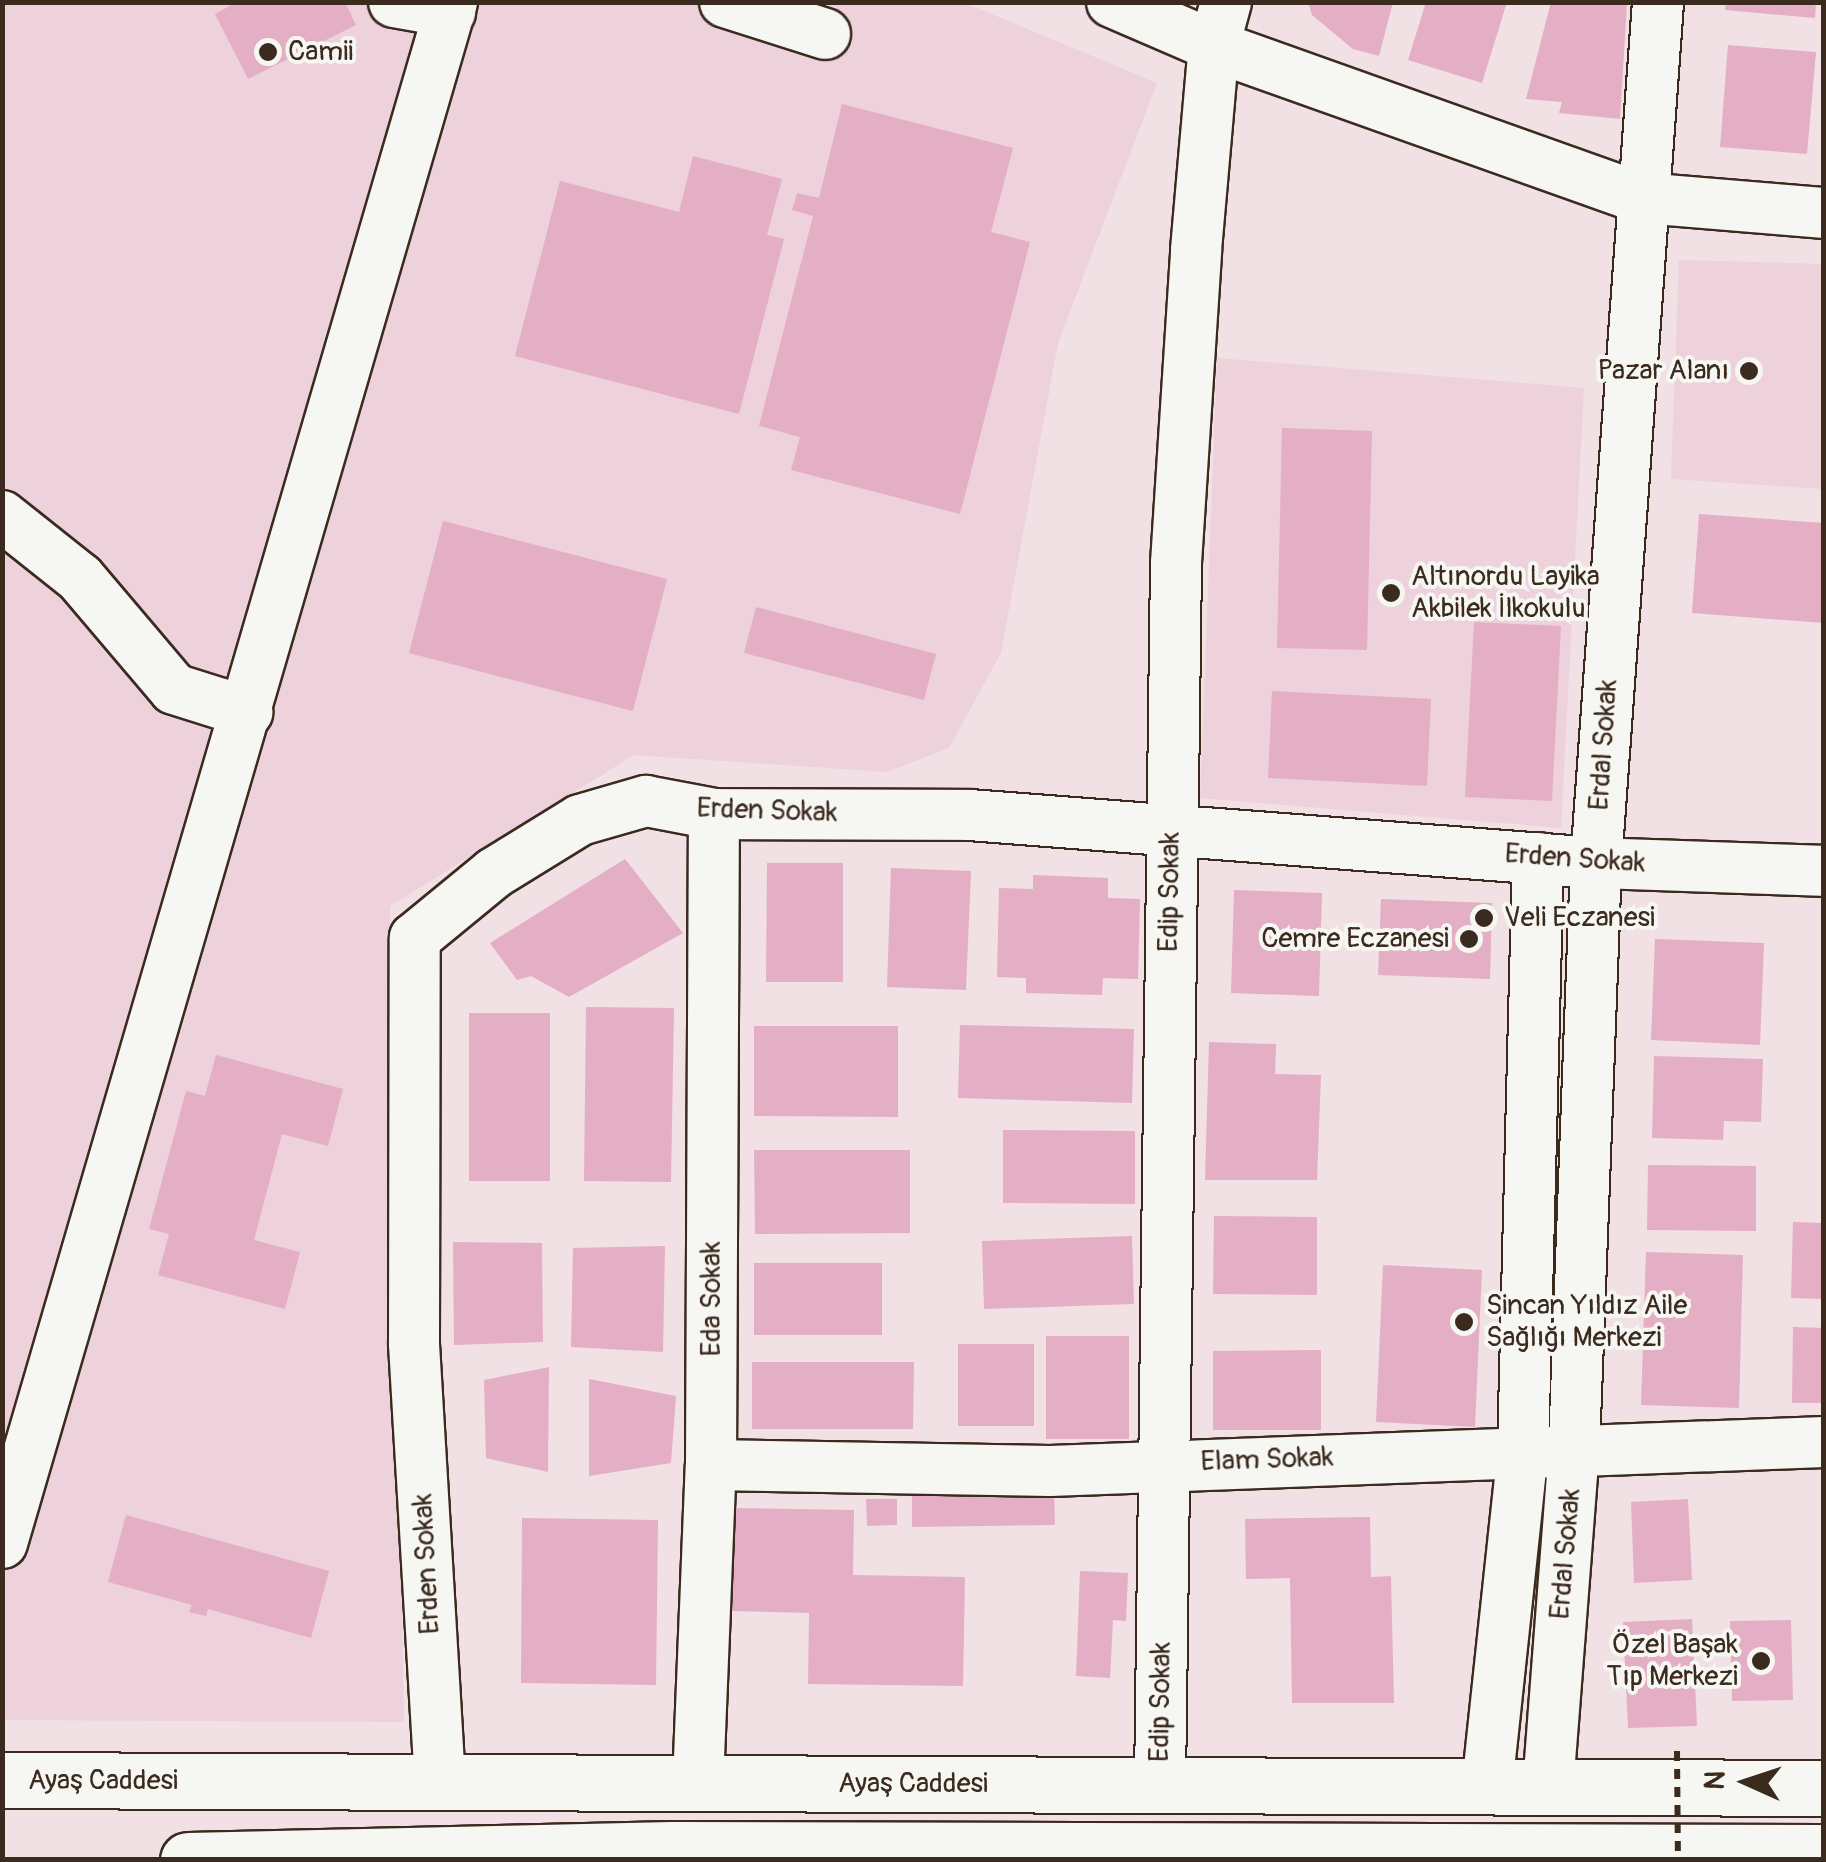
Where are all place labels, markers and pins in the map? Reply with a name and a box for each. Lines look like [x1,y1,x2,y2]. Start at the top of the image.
place label: Camii [288,35,353,69]
marker: Camii [257,41,279,63]
place label: Pazar Alanı [1598,354,1729,388]
marker: Pazar Alanı [1738,360,1760,382]
place label: Altınordu Layika Akbilek İlkokulu [1411,560,1600,626]
marker: Altınordu Layika Akbilek İlkokulu [1380,582,1402,604]
place label: Veli Eczanesi [1504,901,1655,935]
marker: Veli Eczanesi [1473,907,1495,929]
place label: Cemre Eczanesi [1261,922,1449,956]
marker: Cemre Eczanesi [1458,928,1480,950]
place label: Sincan Yıldız Aile Sağlığı Merkezi [1486,1289,1687,1355]
marker: Sincan Yıldız Aile Sağlığı Merkezi [1451,1309,1477,1335]
place label: Özel Başak Tıp Merkezi [1607,1628,1738,1694]
marker: Özel Başak Tıp Merkezi [1748,1648,1774,1674]

